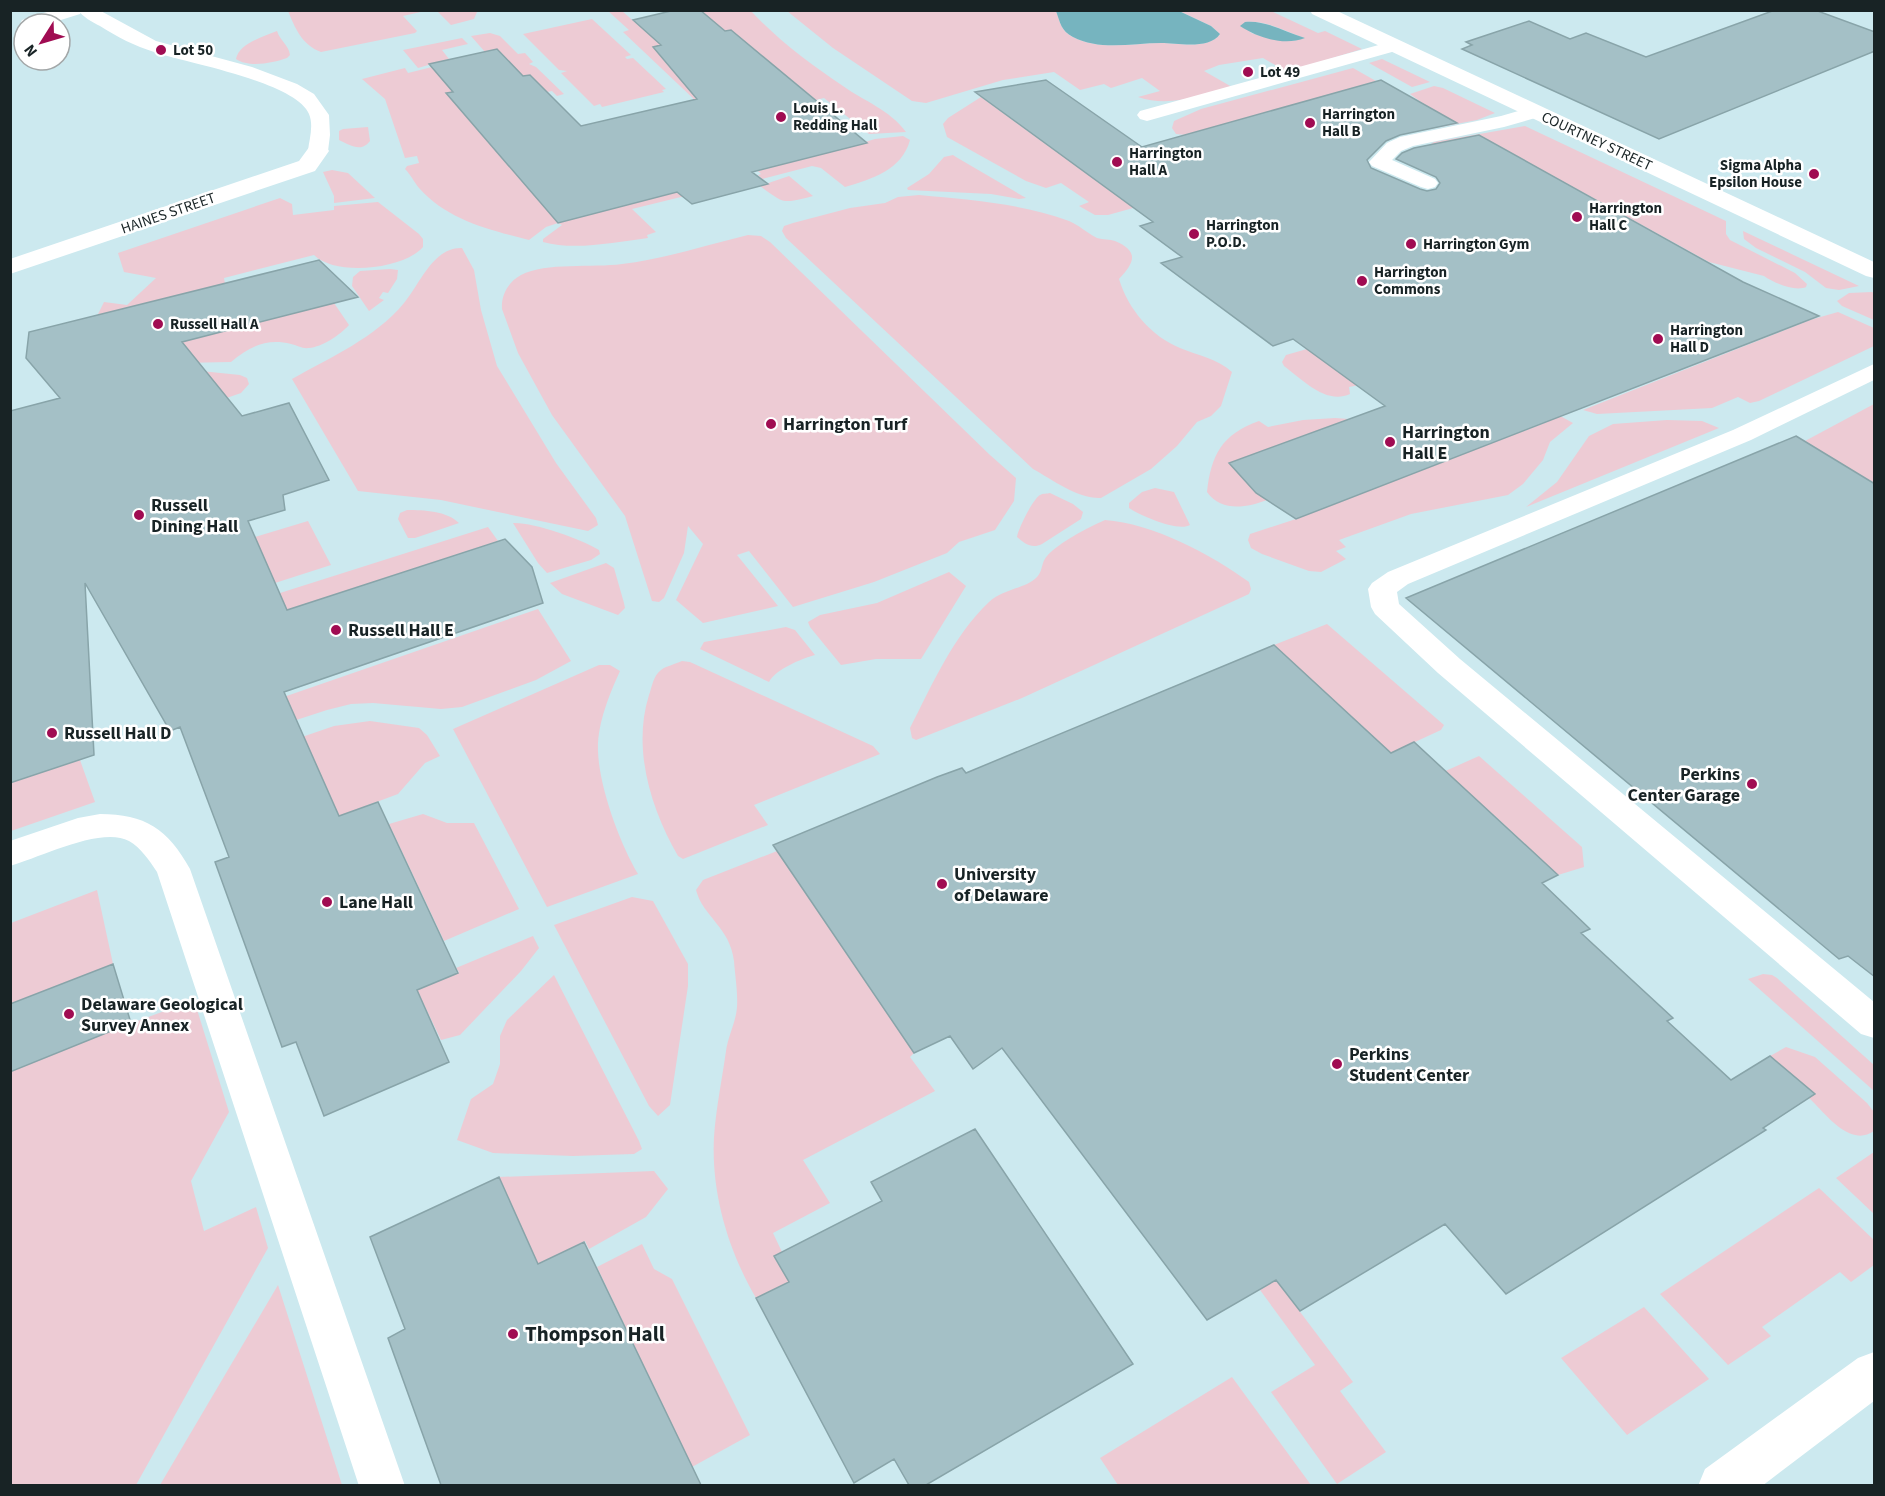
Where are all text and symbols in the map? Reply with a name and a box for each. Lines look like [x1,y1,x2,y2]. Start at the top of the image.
north arrow [12,12,72,72]
text: N [19,40,43,61]
place label: Lot 50 [173,40,213,61]
marker: Lot 50 [154,43,168,57]
place label: Lot 49 [1260,62,1300,83]
marker: Lot 49 [1241,65,1255,79]
place label: Louis L. Redding Hall [793,98,878,136]
place label: Harrington Hall B [1322,104,1395,142]
street label: COURTNEY STREET [1538,107,1656,176]
marker: Louis L. Redding Hall [774,110,788,124]
marker: Harrington Hall B [1303,116,1317,130]
place label: Harrington Hall A [1129,143,1202,181]
marker: Harrington Hall A [1110,155,1124,169]
place label: Sigma Alpha Epsilon House [1709,155,1802,193]
marker: Sigma Alpha Epsilon House [1807,167,1821,181]
street label: HAINES STREET [118,187,218,239]
place label: Harrington Hall C [1589,198,1662,236]
marker: Harrington Hall C [1570,210,1584,224]
place label: Harrington P.O.D. [1206,215,1279,253]
marker: Harrington P.O.D. [1187,227,1201,241]
place label: Harrington Gym [1423,234,1529,255]
marker: Harrington Gym [1404,237,1418,251]
place label: Harrington Commons [1374,262,1447,300]
marker: Harrington Commons [1355,274,1369,288]
place label: Russell Hall A [170,314,259,335]
marker: Russell Hall A [151,317,165,331]
place label: Harrington Hall D [1670,320,1743,358]
marker: Harrington Hall D [1651,332,1665,346]
place label: Harrington Turf [783,412,908,437]
marker: Harrington Turf [764,417,778,431]
place label: Harrington Hall E [1402,420,1490,466]
marker: Harrington Hall E [1383,435,1397,449]
place label: Russell Dining Hall [151,493,238,539]
marker: Russell Dining Hall [132,508,146,522]
place label: Russell Hall E [348,618,454,643]
marker: Russell Hall E [329,623,343,637]
place label: Russell Hall D [64,721,171,746]
marker: Russell Hall D [45,726,59,740]
place label: Perkins Center Garage [1628,762,1740,808]
marker: Perkins Center Garage [1745,777,1759,791]
place label: University of Delaware [954,862,1049,908]
marker: University of Delaware [935,877,949,891]
place label: Lane Hall [339,890,413,915]
marker: Lane Hall [320,895,334,909]
place label: Delaware Geological Survey Annex [81,992,243,1038]
marker: Delaware Geological Survey Annex [62,1007,76,1021]
place label: Perkins Student Center [1349,1042,1470,1088]
marker: Perkins Student Center [1330,1057,1344,1071]
place label: Thompson Hall [525,1319,665,1349]
marker: Thompson Hall [506,1327,520,1341]

